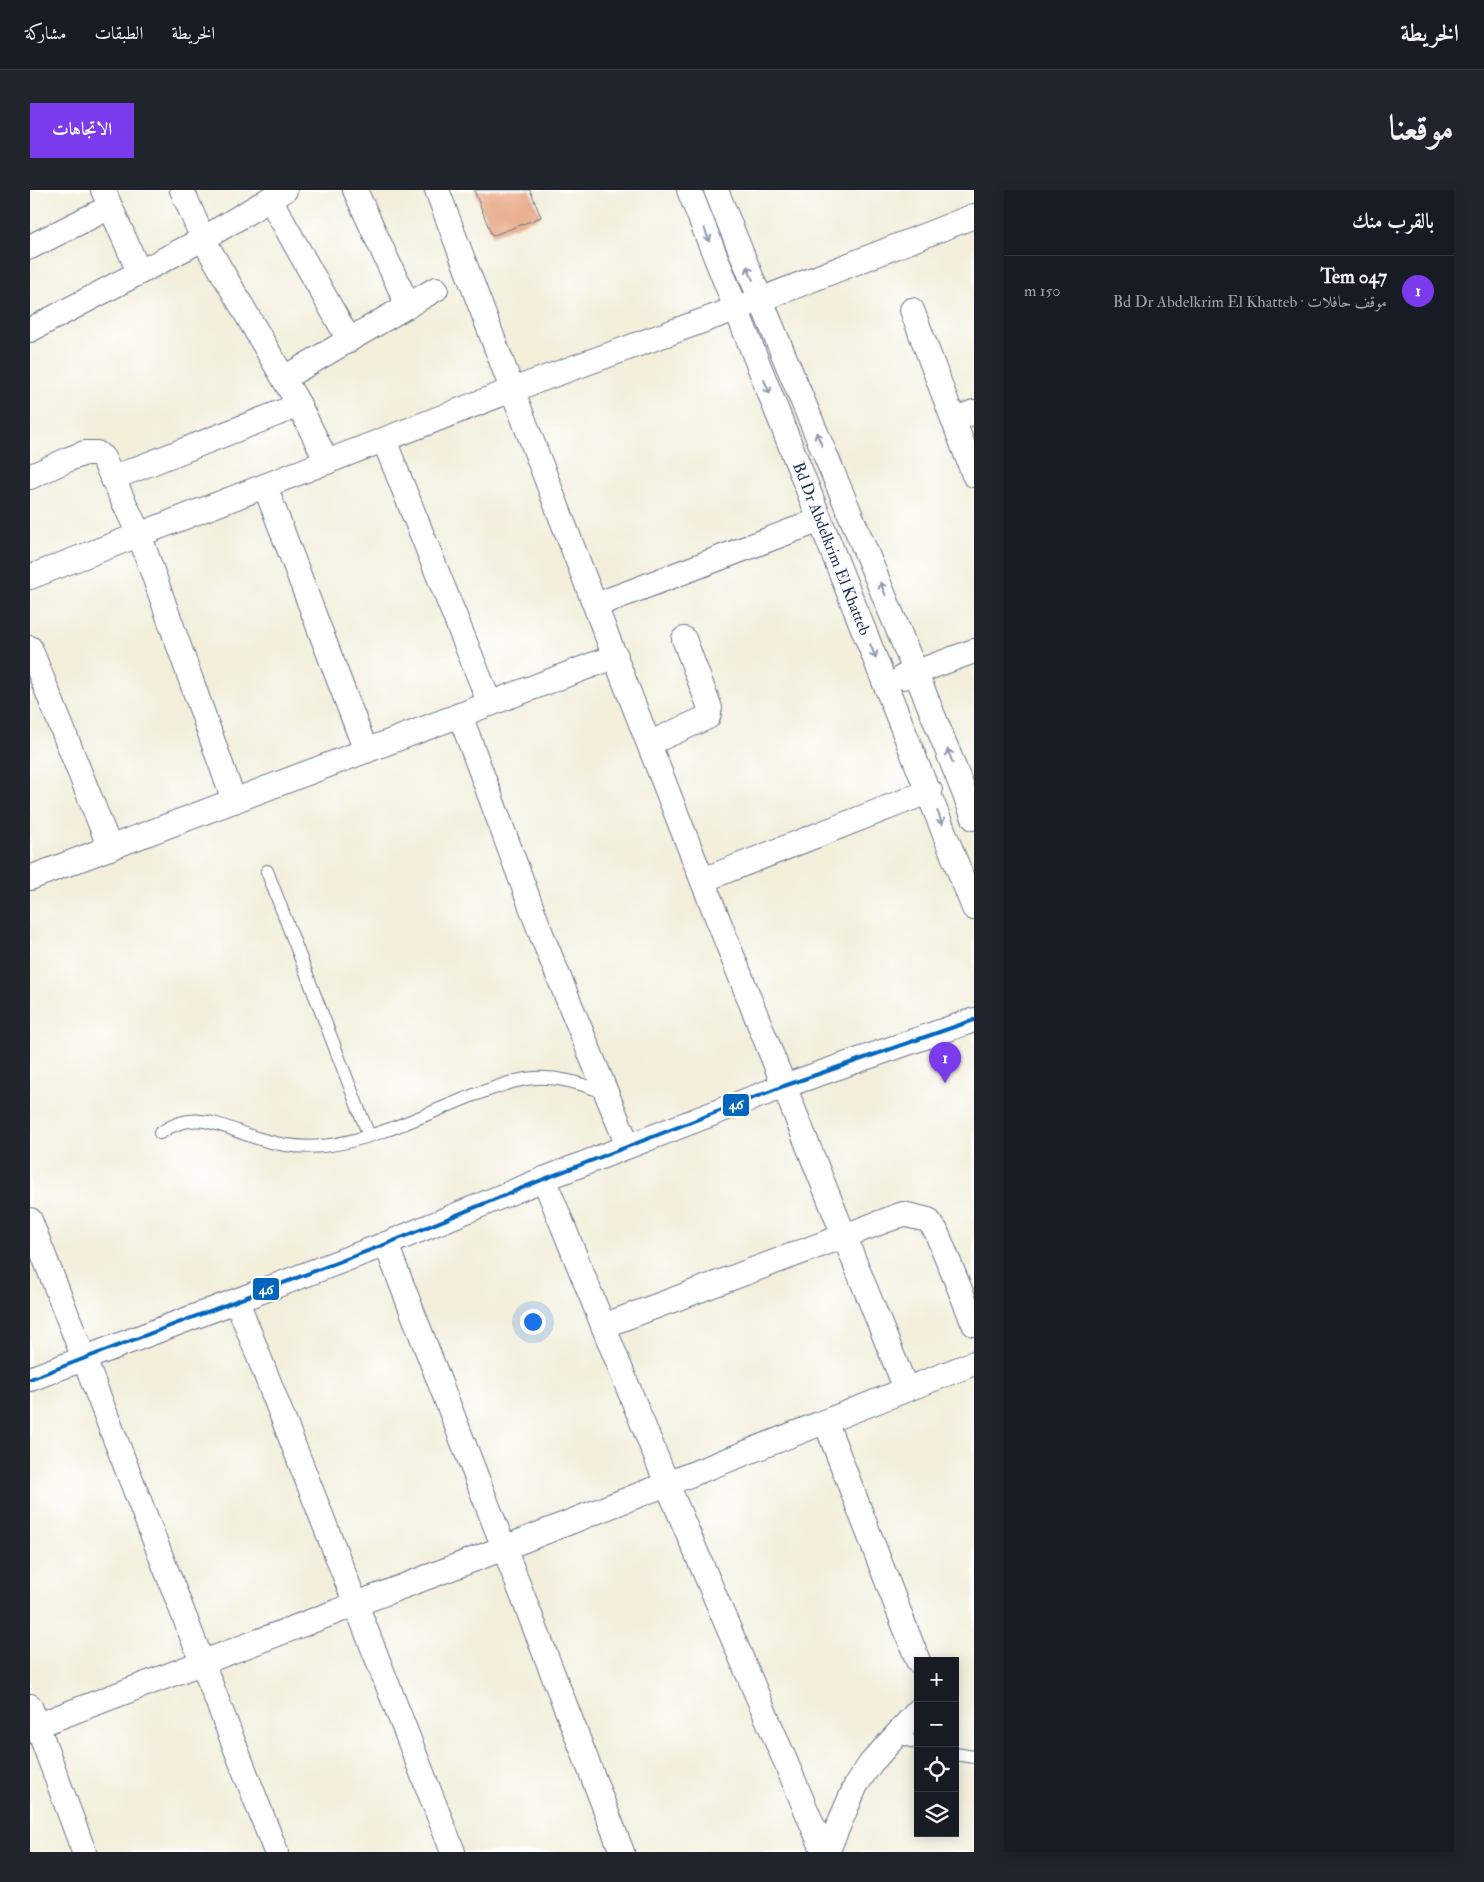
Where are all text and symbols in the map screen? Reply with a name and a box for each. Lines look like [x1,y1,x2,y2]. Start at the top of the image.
text: الخريطة [1401,18,1459,49]
text: مشاركة [25,22,66,45]
text: الطبقات [94,22,143,45]
text: الخريطة [171,22,215,45]
button: الاتجاهات [30,103,134,158]
text: موقعنا [1389,106,1454,150]
text: بالقرب منك [1352,208,1434,235]
one-way arrow [703,227,712,243]
text: Tem 047 [1320,265,1387,289]
one-way arrow [745,266,754,281]
text: 150 m [1024,281,1061,301]
text: 1 [1415,281,1421,301]
text: موقف حافلات · Bd Dr Abdelkrim El Khatteb [1113,292,1387,312]
one-way arrow [763,378,772,394]
one-way arrow [814,432,824,447]
street label: Bd Dr Abdelkrim El Khatteb [788,459,875,638]
one-way arrow [877,582,887,597]
one-way arrow [869,643,879,658]
one-way arrow [945,749,954,764]
one-way arrow [936,810,945,825]
pin: 1 [929,1042,961,1083]
line badge: 46 [722,1093,750,1117]
text: 46 [728,1096,744,1113]
line badge: 46 [252,1277,280,1301]
text: 46 [258,1281,274,1298]
your location [520,1309,546,1335]
map controls [914,1657,959,1837]
button: + [914,1657,959,1702]
button: − [914,1702,959,1747]
button: locate [914,1747,959,1792]
button: layers [914,1792,959,1837]

